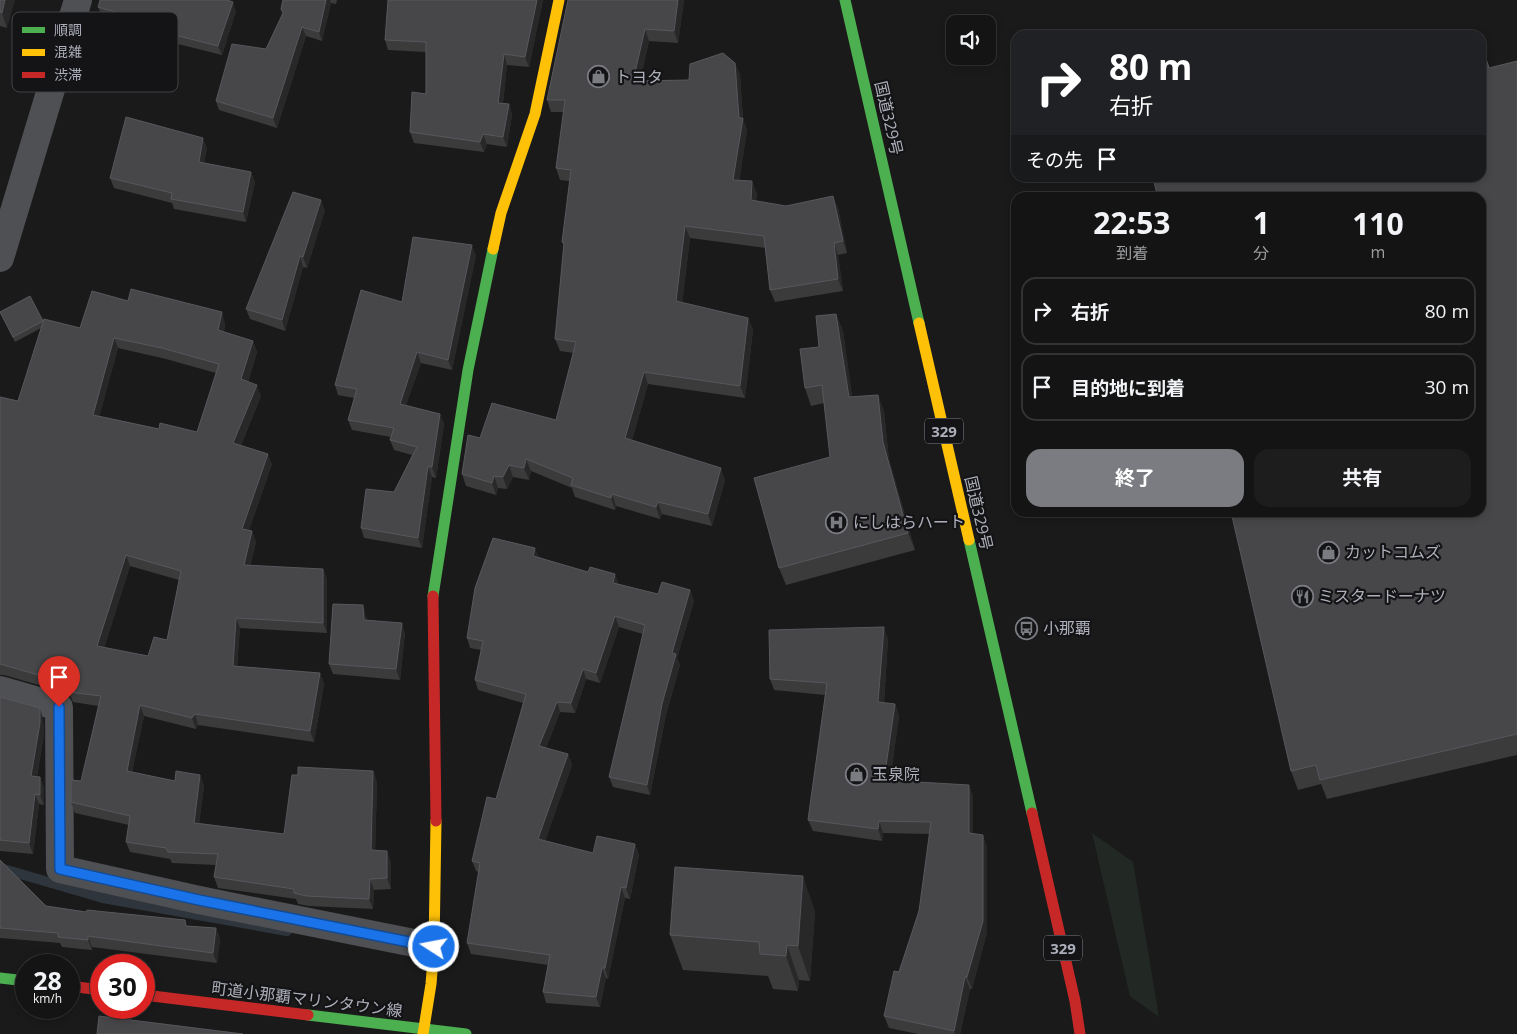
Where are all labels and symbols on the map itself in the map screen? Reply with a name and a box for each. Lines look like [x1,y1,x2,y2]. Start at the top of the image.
legend [12,12,178,92]
text: 順調 [54,20,82,39]
text: 混雑 [54,42,82,61]
text: 渋滞 [54,65,82,84]
shop icon: トヨタ [587,65,611,89]
place label: トヨタ [615,66,663,88]
street label: 国道329号 [870,79,908,157]
road number: 329 [925,418,963,444]
street label: 国道329号 [960,474,998,552]
hospital icon: にしはらハート [825,510,849,534]
place label: にしはらハート [853,511,965,533]
shop icon: カットコムズ [1317,540,1341,564]
place label: カットコムズ [1345,541,1441,563]
restaurant icon: ミスタードーナツ [1290,584,1314,608]
place label: ミスタードーナツ [1318,585,1446,607]
bus stop icon: 小那覇 [1015,616,1039,640]
place label: 小那覇 [1043,617,1091,639]
pin [38,656,80,707]
shop icon: 玉泉院 [844,762,868,786]
place label: 玉泉院 [872,763,920,785]
position arrow [407,920,459,972]
road number: 329 [1044,936,1082,960]
speed limit sign: 30 [90,954,155,1019]
street label: 町道小那覇マリンタウン線 [210,976,404,1022]

